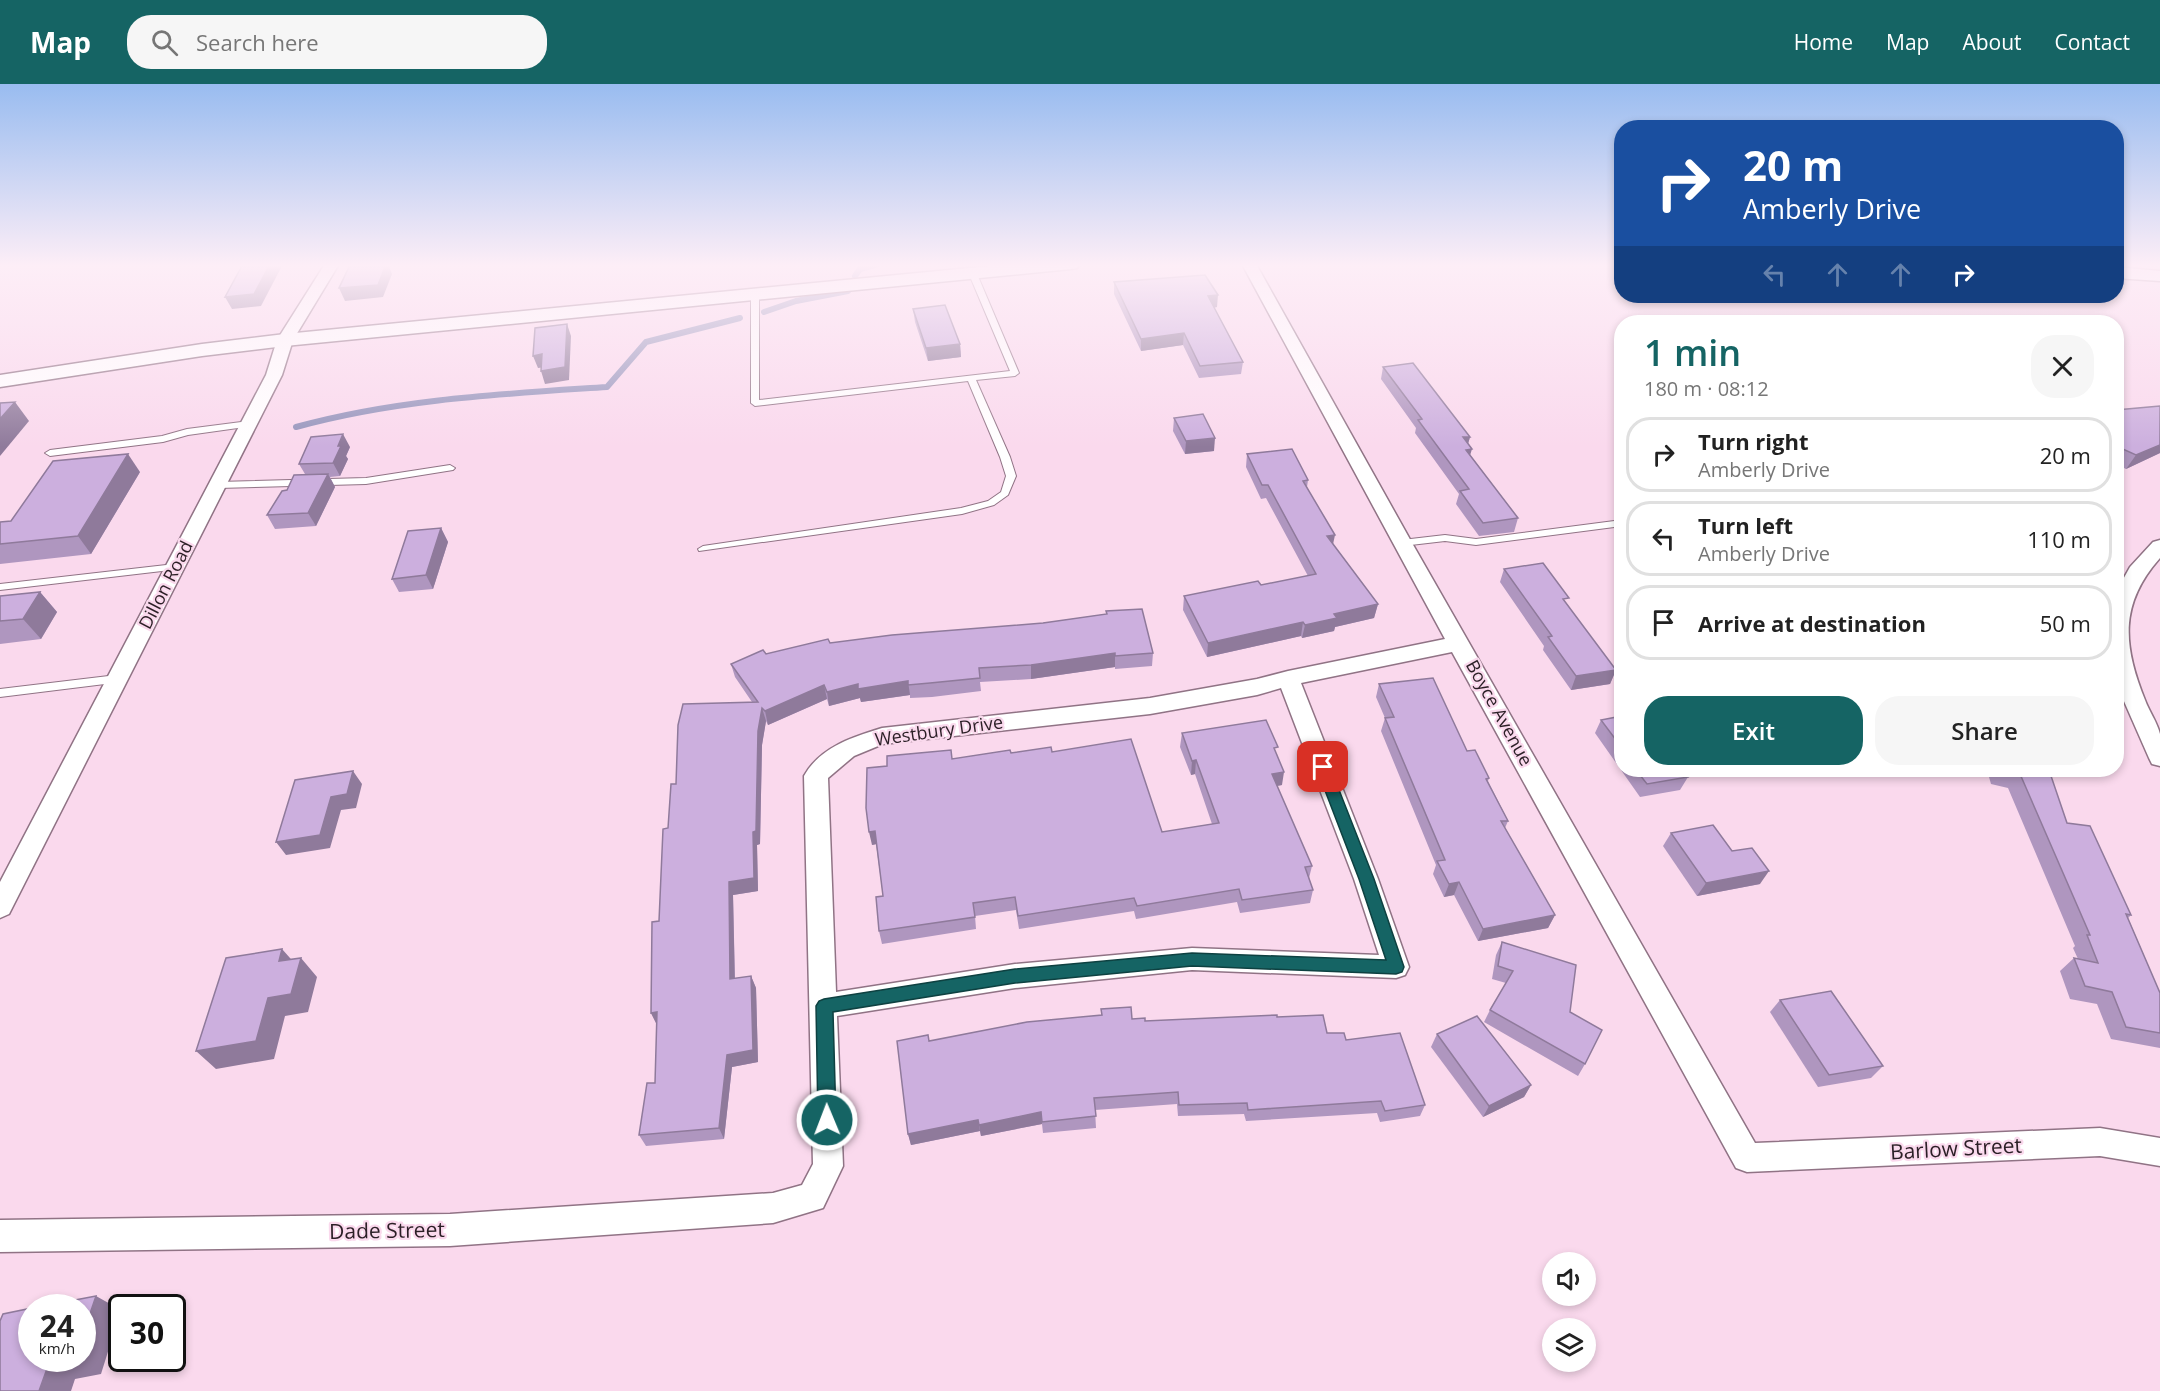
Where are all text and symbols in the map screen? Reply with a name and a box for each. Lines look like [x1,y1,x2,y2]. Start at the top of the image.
search box [127,15,547,69]
text: Map [30,23,91,61]
icon: search [148,26,181,59]
text: Search here [196,27,319,57]
text: Home [1794,28,1853,56]
text: Map [1886,28,1929,56]
text: About [1962,28,2022,56]
text: Contact [2055,28,2130,56]
text: 20 m [1743,136,1843,193]
icon: right [1644,144,1722,222]
text: Amberly Drive [1743,190,1921,227]
icon: left [1758,258,1791,291]
icon: ahead [1821,258,1854,291]
icon: ahead [1884,258,1917,291]
icon: right [1947,258,1980,291]
text: 1 min [1644,328,1741,377]
button: close [2031,335,2094,398]
text: 180 m · 08:12 [1644,375,1769,402]
text: Turn right [1698,426,1809,456]
icon: right [1647,438,1680,471]
text: 20 m [2040,440,2091,470]
text: Amberly Drive [1698,456,1830,483]
text: Turn left [1698,510,1793,540]
icon: left [1647,522,1680,555]
text: 110 m [2027,524,2091,554]
street label: Dillon Road [133,536,198,633]
text: Amberly Drive [1698,540,1830,567]
icon: arrive [1647,606,1680,639]
text: Arrive at destination [1698,608,1926,638]
text: 50 m [2040,608,2091,638]
street label: Boyce Avenue [1461,655,1539,770]
button: Exit [1644,696,1863,765]
button: Share [1875,696,2094,765]
street label: Westbury Drive [873,709,1004,751]
pin [1297,741,1348,792]
icon: arrive [1306,750,1339,783]
position arrow [795,1088,859,1152]
street label: Barlow Street [1889,1131,2023,1165]
street label: Dade Street [329,1215,445,1245]
map controls [1542,1252,1596,1372]
button: sound [1542,1252,1596,1306]
speed limit sign: 30 [108,1294,186,1372]
text: 24 [40,1305,74,1346]
button: layers [1542,1318,1596,1372]
text: km/h [39,1338,75,1358]

